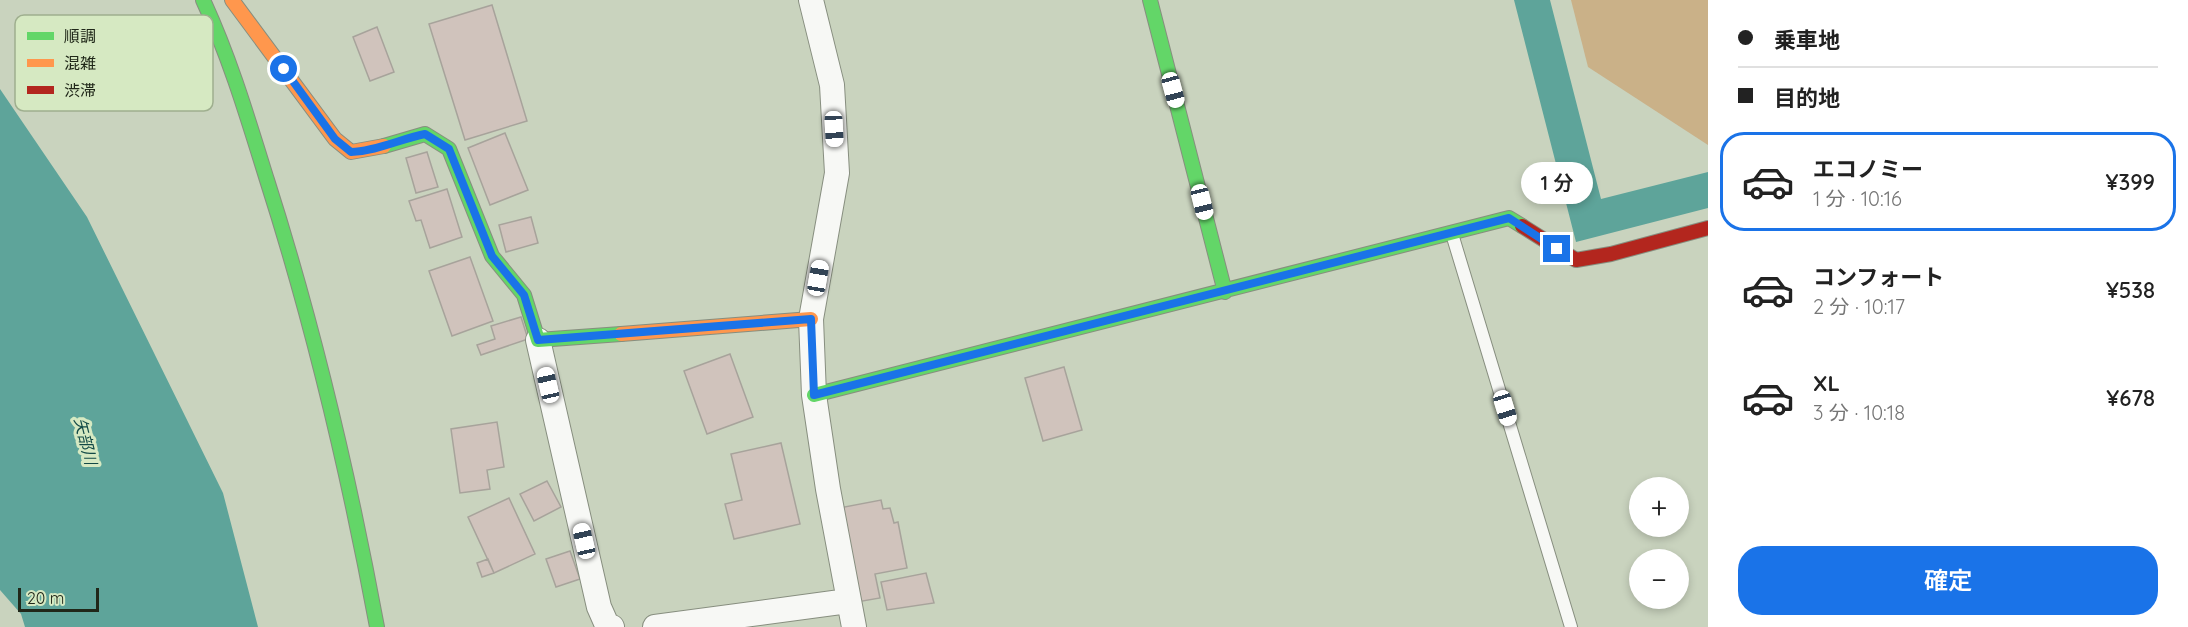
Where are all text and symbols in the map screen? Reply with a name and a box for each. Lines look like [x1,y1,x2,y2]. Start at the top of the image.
legend [15,15,213,111]
text: 順調 [64,26,96,46]
text: 乗車地 [1774,26,1840,54]
text: 混雑 [64,53,96,73]
route start [270,55,297,82]
car [1160,70,1186,110]
text: 渋滞 [64,80,96,100]
text: 目的地 [1774,84,1840,112]
car [824,111,844,147]
icon: car [1741,155,1795,209]
text: エコノミー [1813,155,1923,183]
callout: 1 分 [1521,162,1593,204]
text: ¥399 [2106,168,2155,196]
text: 1 分 [1540,170,1574,195]
car [1189,182,1215,222]
text: 1 分 · 10:16 [1813,186,1902,211]
route end [1543,235,1570,262]
car [806,259,830,297]
icon: car [1741,263,1795,317]
text: コンフォート [1813,263,1944,291]
text: ¥538 [2106,276,2155,304]
text: 2 分 · 10:17 [1813,294,1905,319]
car [535,365,561,405]
text: XL [1813,369,1840,397]
icon: car [1741,371,1795,425]
text: ¥678 [2106,384,2155,412]
car [1491,388,1519,428]
text: 3 分 · 10:18 [1813,400,1905,425]
water label: 矢部川 [70,415,102,469]
map controls [1629,477,1689,609]
button: + [1629,477,1689,537]
car [571,521,597,561]
button: 確定 [1738,546,2158,615]
button: − [1629,549,1689,609]
scale bar [18,585,99,612]
text: 20 m [27,588,64,608]

